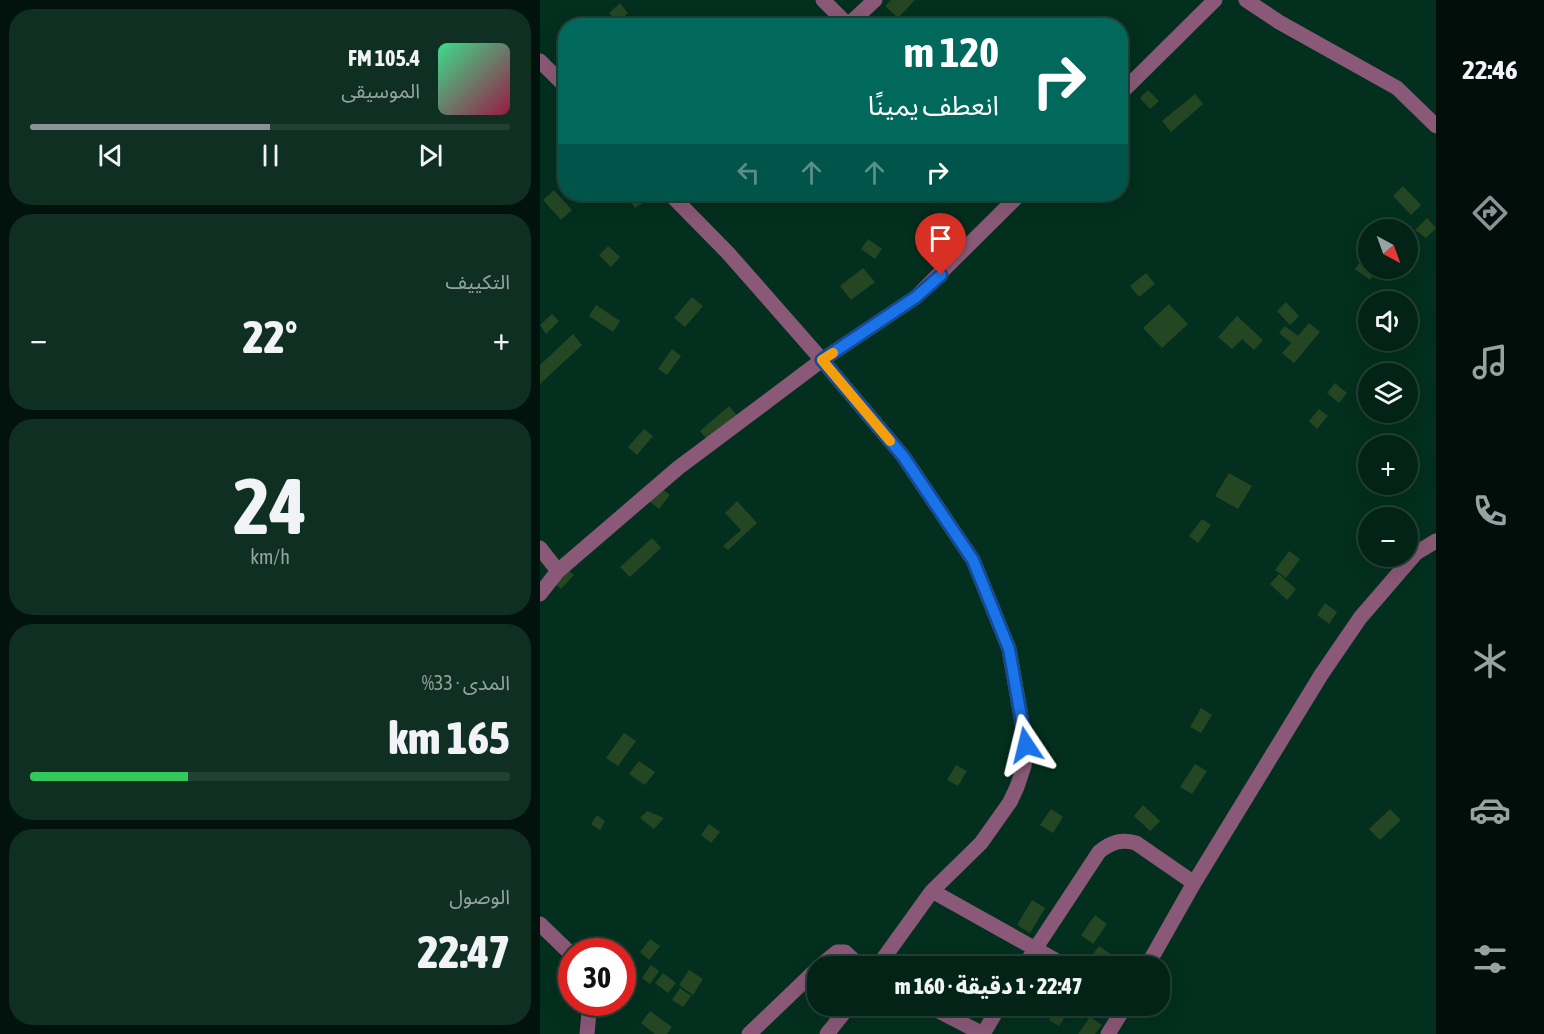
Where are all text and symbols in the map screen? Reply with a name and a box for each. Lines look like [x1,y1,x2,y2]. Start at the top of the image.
text: 120 m [904,28,999,76]
icon: right [1020,42,1098,120]
text: 105.4 FM [348,45,420,71]
text: 22:46 [1462,54,1518,85]
text: الموسيقى [341,79,420,102]
text: انعطف يمينًا [868,90,999,121]
icon: previous [94,139,127,172]
icon: pause [254,139,287,172]
icon: next [414,139,447,172]
icon: left [732,156,765,189]
icon: ahead [795,156,828,189]
icon: ahead [858,156,891,189]
icon: right [921,156,954,189]
icon: directions [1469,192,1511,234]
pin [915,213,966,275]
north arrow [1358,219,1418,279]
map controls [1358,219,1418,567]
icon: arrive [924,222,957,255]
text: التكييف [446,270,510,293]
button: sound [1358,291,1418,351]
text: 22° [243,311,297,363]
text: − [30,319,47,357]
text: + [493,319,510,357]
icon: music [1469,341,1511,383]
button: layers [1358,363,1418,423]
button: + [1358,435,1418,495]
text: 24 [233,461,307,551]
icon: phone [1469,490,1511,532]
button: − [1358,507,1418,567]
text: km/h [250,545,290,568]
icon: climate [1469,640,1511,682]
text: المدى · 33% [422,671,510,694]
text: 165 km [388,712,510,764]
position arrow [994,713,1058,777]
icon: car [1469,789,1511,831]
text: الوصول [449,885,510,908]
text: 22:47 [417,926,510,978]
speed limit sign: 30 [558,938,636,1016]
icon: filters [1469,938,1511,980]
text: 22:47 · 1 دقيقة · 160 m [895,973,1082,999]

